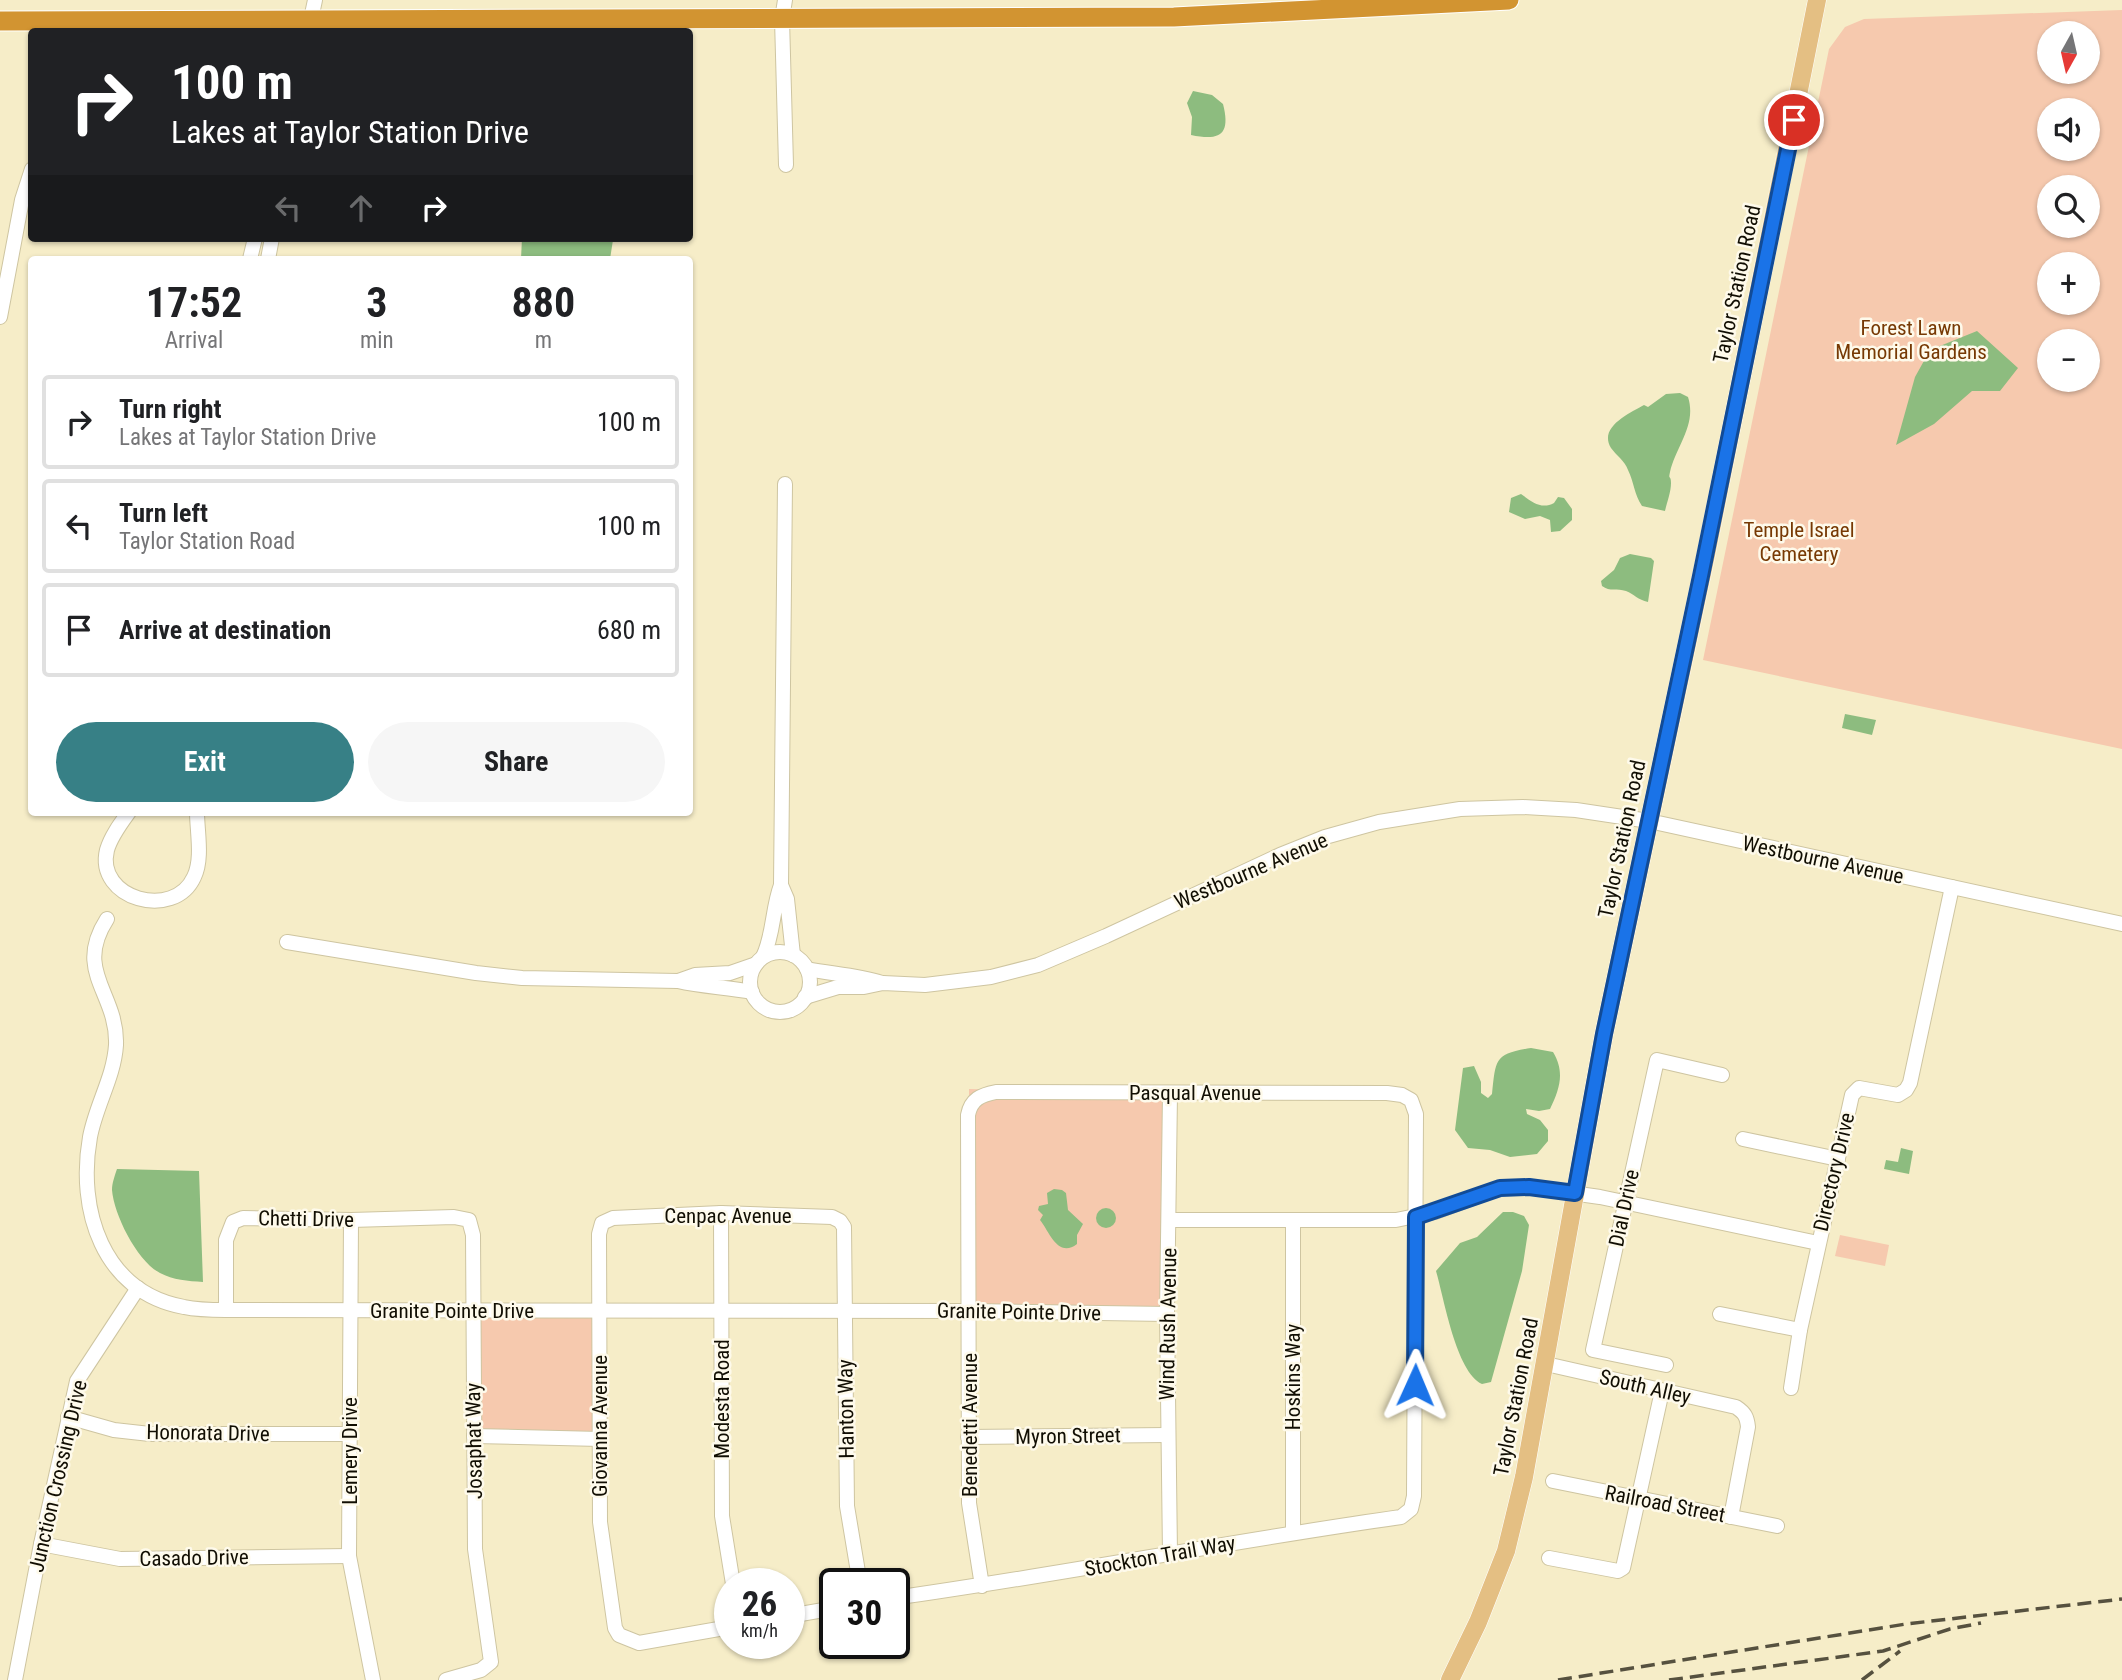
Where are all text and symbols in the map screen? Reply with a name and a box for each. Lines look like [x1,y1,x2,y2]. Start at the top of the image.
north arrow [2037,21,2100,84]
map controls [2037,21,2100,392]
text: 100 m [171,54,293,111]
icon: right [56,56,147,147]
pin [1764,90,1824,150]
button: sound [2037,98,2100,161]
icon: arrive [1775,101,1813,139]
text: Lakes at Taylor Station Drive [171,113,529,151]
button: search [2037,175,2100,238]
icon: left [269,189,307,227]
icon: ahead [342,189,380,227]
icon: right [415,189,453,227]
street label: Taylor Station Road [1709,203,1765,365]
button: + [2037,252,2100,315]
text: 17:52 [146,278,242,327]
text: 3 [366,278,387,327]
text: 880 [511,278,575,327]
park label: Forest Lawn Memorial Gardens [1835,316,1987,364]
text: Arrival [165,327,223,354]
text: min [360,327,394,354]
text: m [535,327,552,354]
button: − [2037,329,2100,392]
text: Turn right [119,394,221,424]
icon: right [60,403,98,441]
text: 100 m [597,407,661,437]
text: Lakes at Taylor Station Drive [119,424,376,451]
text: Turn left [119,498,208,528]
icon: left [60,507,98,545]
text: 100 m [597,511,661,541]
park label: Temple Israel Cemetery [1744,518,1854,566]
text: Taylor Station Road [119,528,295,555]
icon: arrive [60,611,98,649]
text: Arrive at destination [119,615,331,645]
text: 680 m [597,615,661,645]
button: Exit [56,722,354,802]
button: Share [368,722,665,802]
street label: Taylor Station Road [1594,758,1650,920]
street label: Westbourne Avenue [1171,828,1331,914]
street label: Westbourne Avenue [1740,831,1906,889]
street label: Pasqual Avenue [1129,1081,1261,1105]
street label: Directory Drive [1809,1110,1859,1234]
street label: Dial Drive [1604,1167,1644,1249]
street label: Cenpac Avenue [664,1204,792,1228]
street label: Chetti Drive [258,1206,354,1232]
street label: Wind Rush Avenue [1155,1247,1181,1400]
street label: Granite Pointe Drive [370,1299,534,1323]
street label: Granite Pointe Drive [937,1299,1101,1325]
street label: Taylor Station Road [1489,1316,1543,1478]
street label: Hoskins Way [1281,1324,1305,1430]
street label: Modesta Road [710,1339,734,1459]
position arrow [1378,1348,1452,1422]
street label: Benedetti Avenue [958,1353,982,1497]
street label: Giovanna Avenue [588,1355,612,1497]
street label: Hanton Way [833,1359,859,1459]
street label: South Alley [1597,1365,1693,1409]
street label: Junction Crossing Drive [24,1377,92,1574]
street label: Josaphat Way [461,1382,487,1499]
street label: Lemery Drive [338,1397,362,1505]
street label: Honorata Drive [146,1420,270,1446]
street label: Myron Street [1015,1423,1121,1449]
street label: Railroad Street [1603,1481,1727,1527]
street label: Stockton Trail Way [1083,1531,1238,1581]
street label: Casado Drive [139,1545,249,1571]
speed limit sign: 30 [819,1568,910,1659]
text: 26 [742,1584,777,1625]
text: km/h [741,1620,778,1641]

